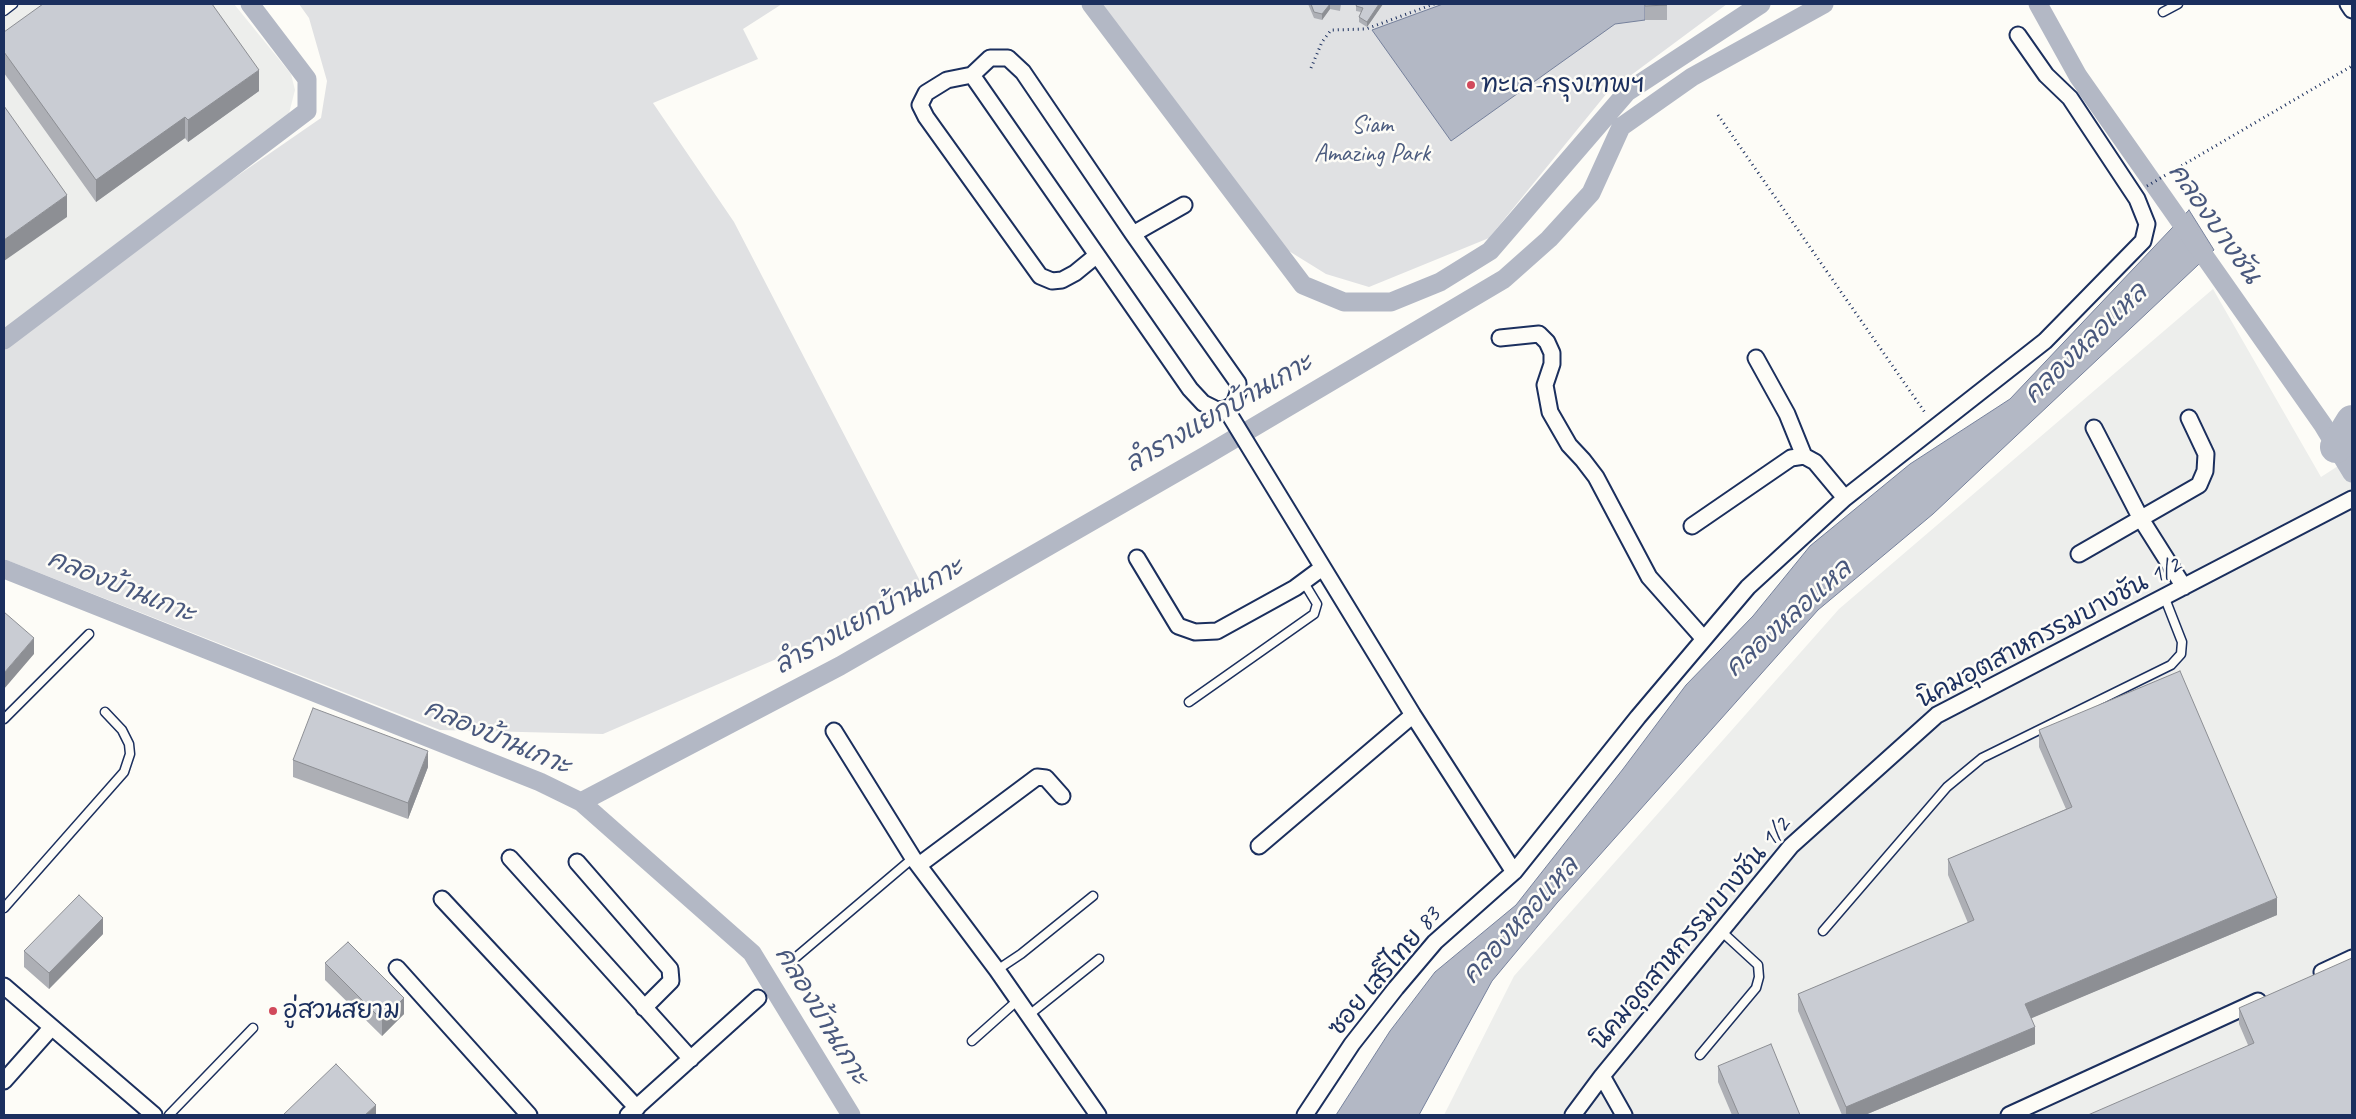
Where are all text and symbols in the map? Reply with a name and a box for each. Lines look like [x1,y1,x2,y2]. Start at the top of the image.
place label: ทะเล-กรุงเทพฯ [1481,70,1645,100]
marker: ทะเล-กรุงเทพฯ [1465,79,1477,91]
park label: Siam Amazing Park [1314,110,1430,169]
water label: คลองบางชัน [2161,158,2267,290]
water label: คลองหลอแหล [2018,277,2154,411]
water label: ลำรางแยกบ้านเกาะ [1120,348,1318,480]
water label: คลองบ้านเกาะ [43,543,199,631]
street label: นิคมอุตสาหกรรมบางชัน 1/2 [1912,551,2186,715]
water label: ลำรางแยกบ้านเกาะ [769,552,969,682]
water label: คลองหลอแหล [1719,554,1859,684]
water label: คลองบ้านเกาะ [419,693,575,783]
street label: นิคมอุตสาหกรรมบางชัน 1/2 [1585,811,1797,1057]
water label: คลองหลอแหล [1456,851,1586,991]
street label: ซอย เสรีไทย 83 [1322,901,1448,1043]
water label: คลองบ้านเกาะ [768,941,874,1091]
place label: อู่สวนสยาม [283,996,400,1026]
marker: อู่สวนสยาม [267,1005,279,1017]

